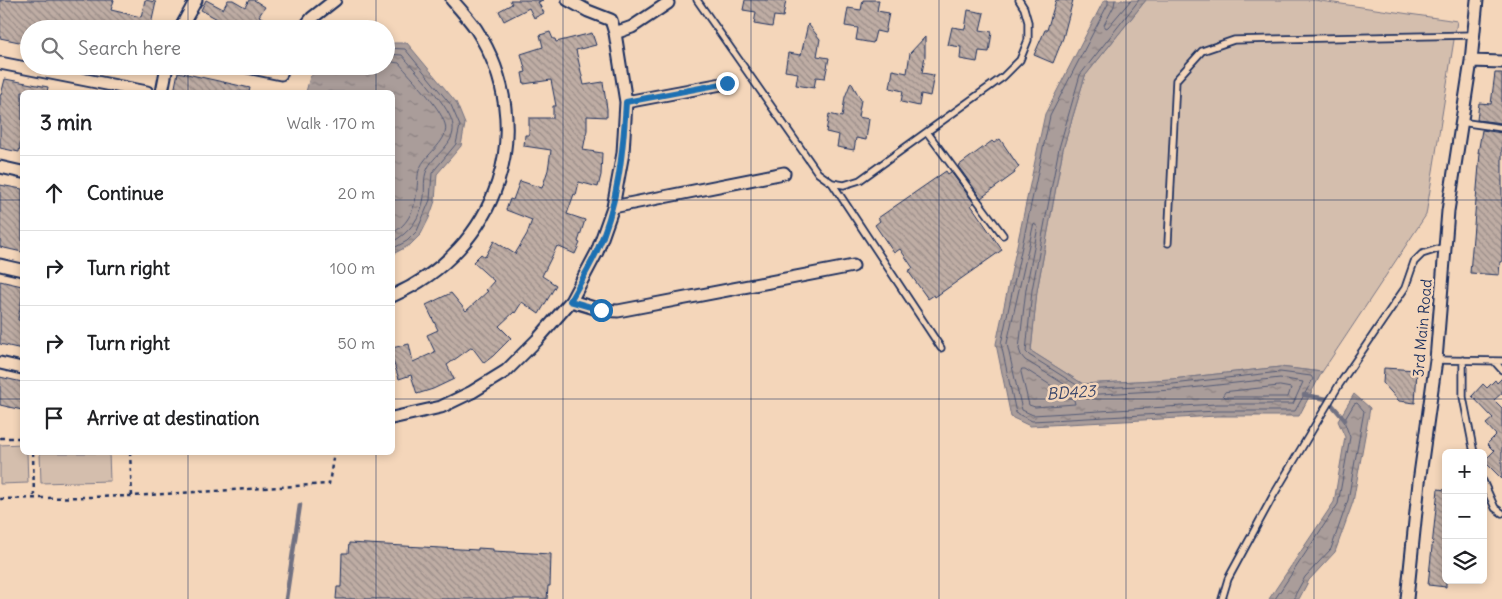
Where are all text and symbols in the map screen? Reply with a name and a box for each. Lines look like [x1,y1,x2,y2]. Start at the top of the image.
search box [20,20,395,75]
icon: search [38,34,66,62]
text: Search here [78,36,181,60]
route end [716,72,739,95]
text: 3 min [40,109,92,136]
text: Walk · 170 m [286,113,375,133]
icon: ahead [40,179,68,207]
text: Continue [87,181,164,205]
text: 20 m [338,183,375,203]
icon: right [40,254,68,282]
text: Turn right [87,256,170,280]
text: 100 m [330,258,375,278]
street label: 3rd Main Road [1408,278,1436,378]
route start [590,299,613,322]
icon: right [40,329,68,357]
text: Turn right [87,331,170,355]
text: 50 m [337,333,375,353]
water label: BD423 [1046,380,1098,404]
icon: arrive [40,404,68,432]
text: Arrive at destination [87,406,260,430]
map controls [1442,449,1487,584]
button: + [1442,449,1487,494]
button: − [1442,494,1487,539]
button: layers [1442,539,1487,584]

